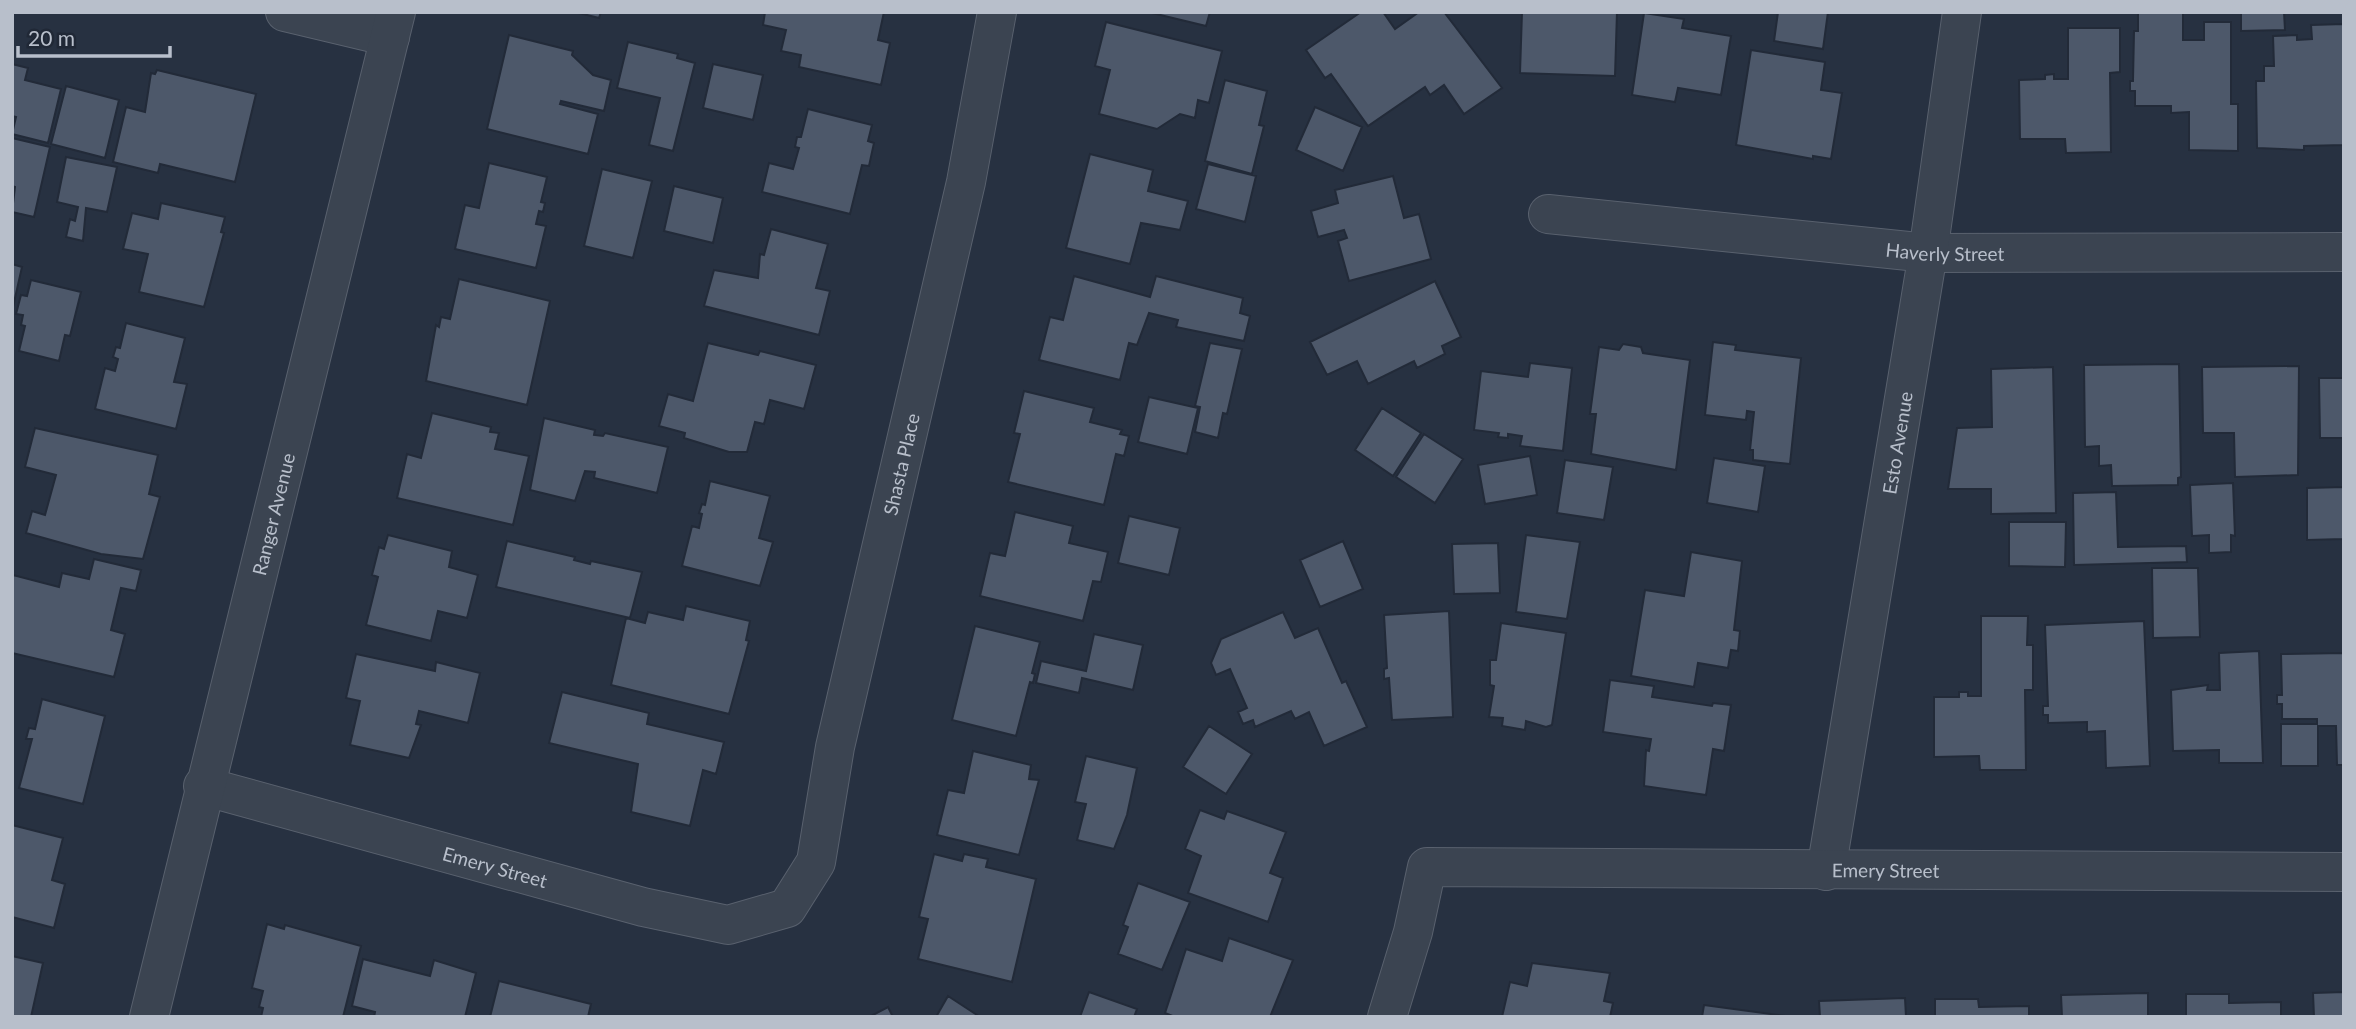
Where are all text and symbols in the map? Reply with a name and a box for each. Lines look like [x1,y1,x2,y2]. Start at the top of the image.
scale bar [18,14,170,58]
text: 20 m [28,25,75,50]
street label: Haverly Street [1885,237,2005,265]
street label: Esto Avenue [1877,390,1916,496]
street label: Shasta Place [878,411,924,517]
street label: Ranger Avenue [247,450,299,578]
street label: Emery Street [440,841,550,892]
street label: Emery Street [1832,858,1940,881]

